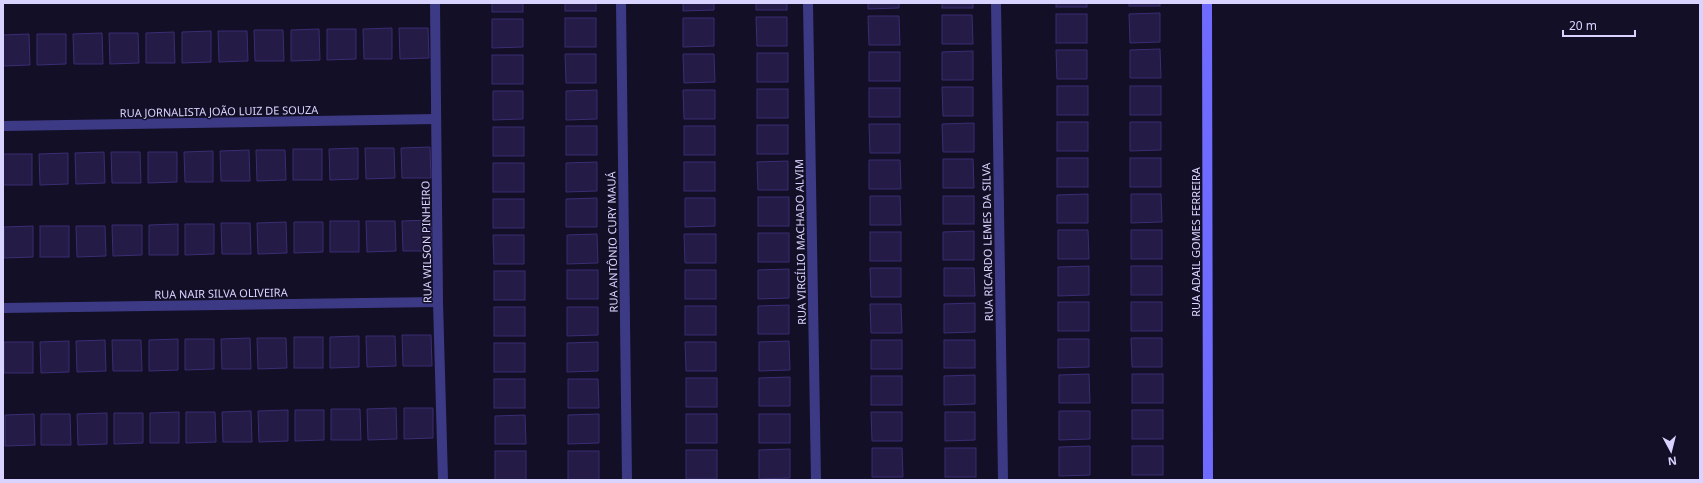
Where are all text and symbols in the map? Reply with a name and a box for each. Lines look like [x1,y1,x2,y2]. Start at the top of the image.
scale bar [1563,12,1635,38]
text: 20 m [1569,17,1597,34]
street label: RUA JORNALISTA JOÃO LUIZ DE SOUZA [120,102,319,120]
street label: RUA VIRGÍLIO MACHADO ALVIM [791,159,809,325]
street label: RUA RICARDO LEMES DA SILVA [978,162,996,321]
street label: RUA ADAIL GOMES FERREIRA [1188,166,1203,317]
street label: RUA ANTÔNIO CURY MAUÁ [603,170,621,313]
street label: RUA WILSON PINHEIRO [417,181,435,303]
street label: RUA NAIR SILVA OLIVEIRA [154,284,289,302]
north arrow [1651,431,1691,471]
text: N [1667,453,1678,469]

